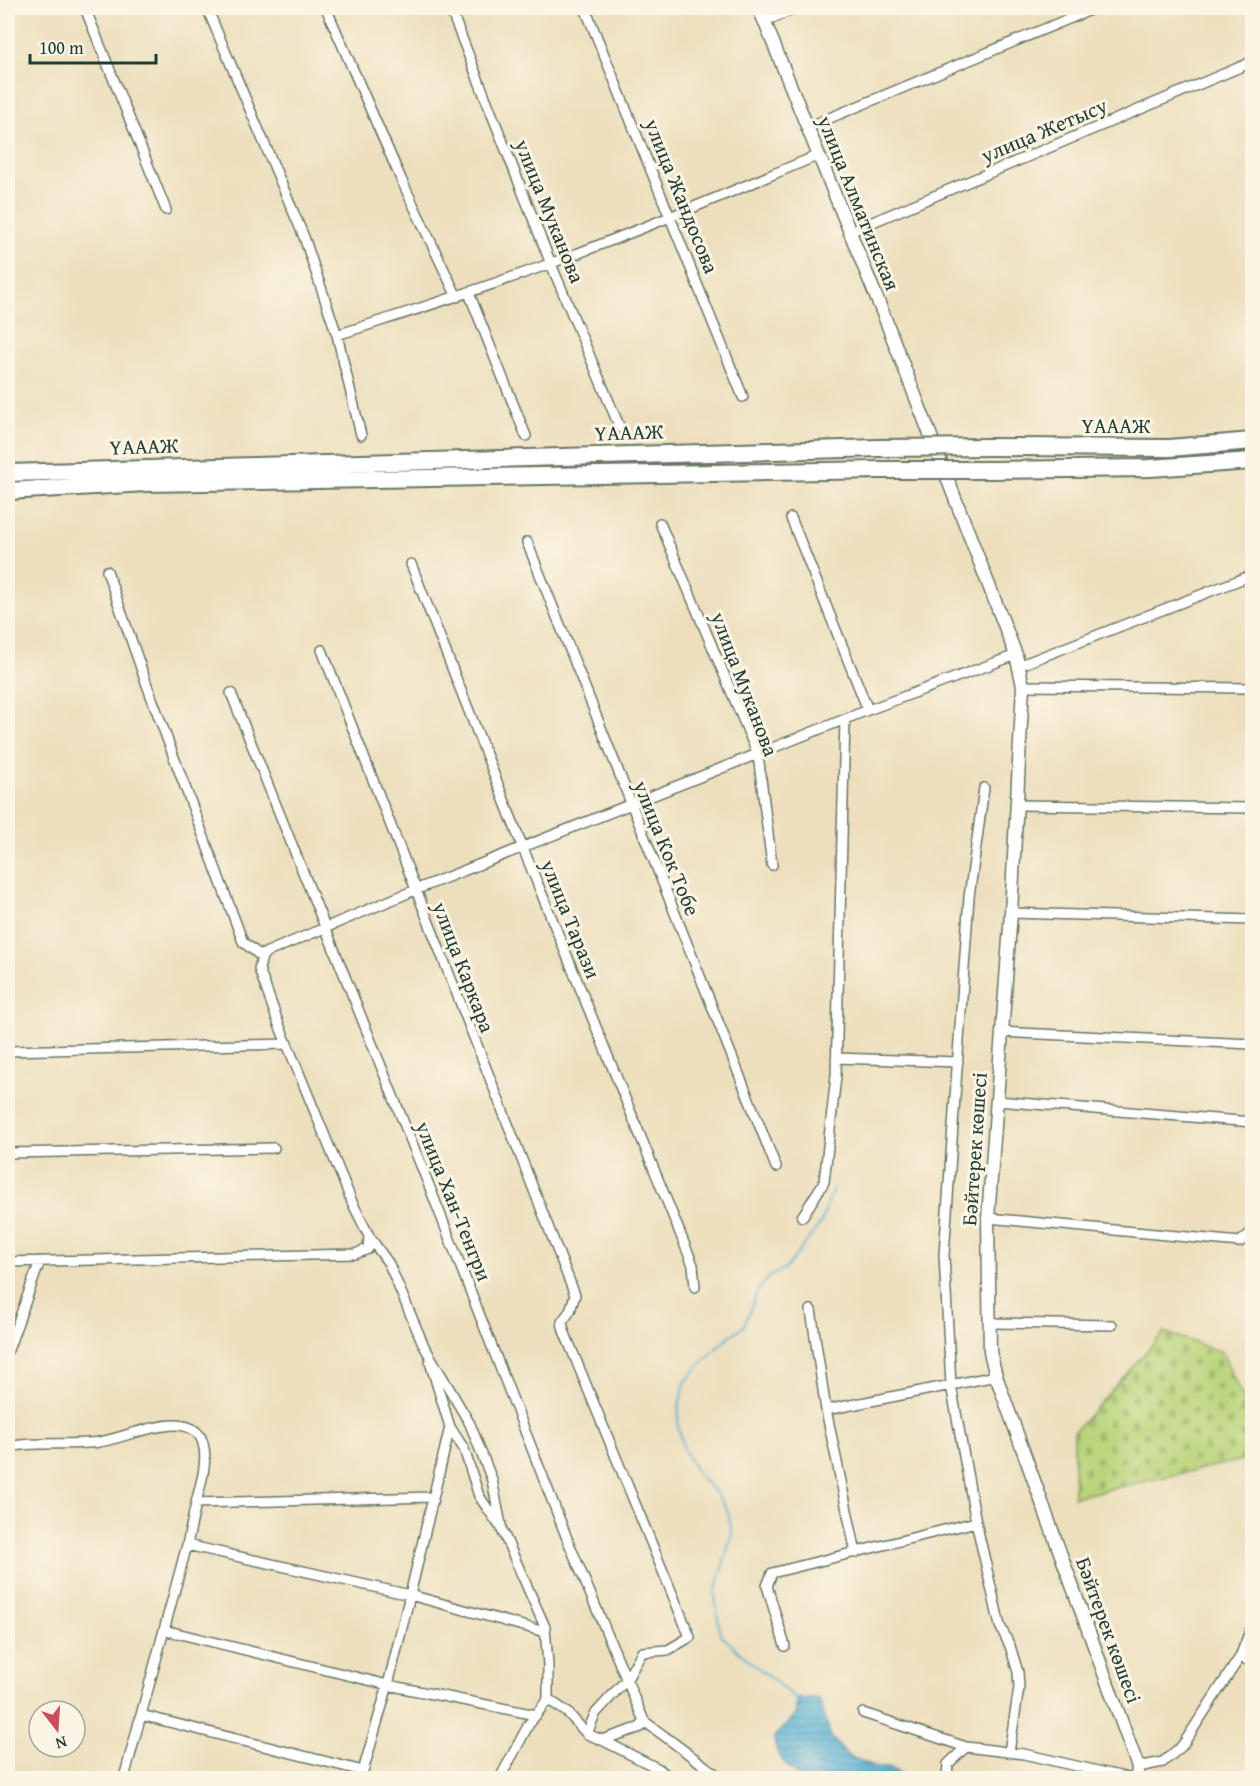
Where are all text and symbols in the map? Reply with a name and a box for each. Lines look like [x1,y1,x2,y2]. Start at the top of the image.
scale bar [30,27,156,65]
text: 100 m [39,34,84,61]
street label: улица Жетысу [975,89,1112,171]
street label: улица Алматинская [809,110,908,296]
street label: улица Жандосова [636,113,727,278]
street label: улица Муканова [507,134,593,288]
street label: ҮАААЖ [1081,410,1151,441]
street label: ҮАААЖ [594,415,665,449]
street label: ҮАААЖ [109,429,180,463]
street label: улица Муканова [703,606,787,761]
street label: улица Кок Тобе [625,775,708,921]
street label: улица Тарази [533,854,609,983]
street label: улица Каркара [424,896,503,1037]
street label: Бәйтерек көшесі [953,1071,995,1227]
street label: улица Хан-Тенгри [407,1115,500,1286]
street label: Бәйтерек көшесі [1068,1553,1150,1708]
north arrow [27,1699,87,1759]
text: N [52,1730,70,1756]

